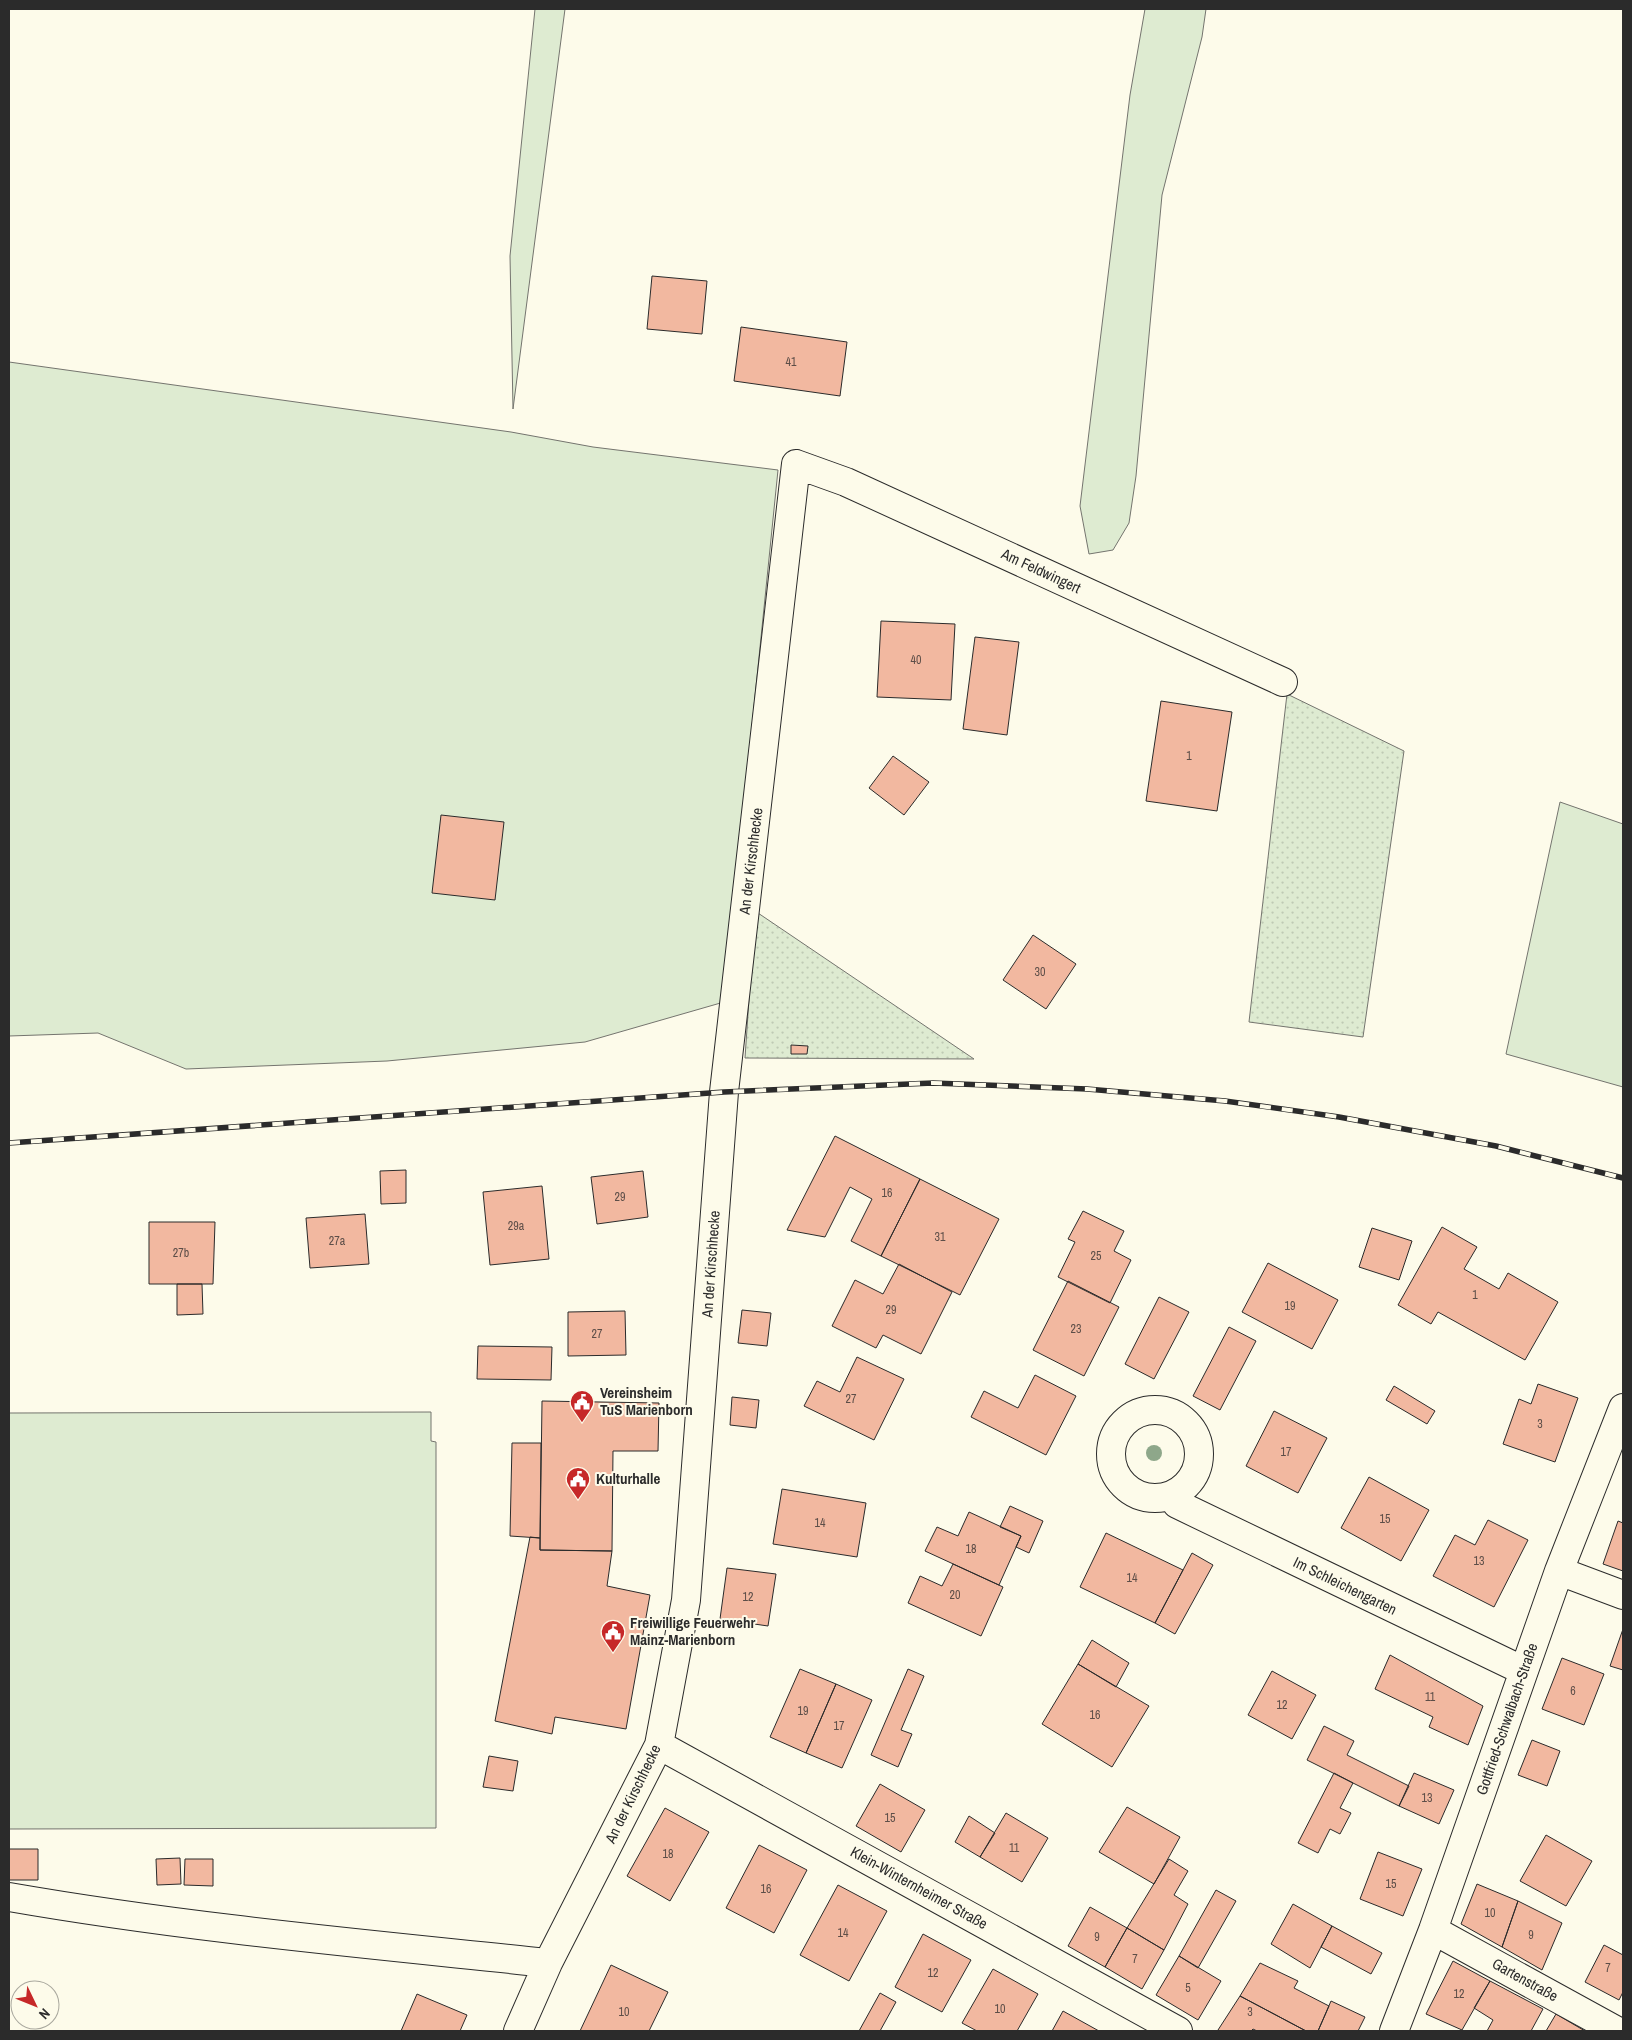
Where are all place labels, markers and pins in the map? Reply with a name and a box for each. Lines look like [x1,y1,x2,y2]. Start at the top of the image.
place label: Vereinsheim TuS Marienborn [600,1382,693,1420]
public building icon: Vereinsheim TuS Marienborn [569,1389,595,1423]
public building icon: Kulturhalle [565,1466,591,1500]
place label: Kulturhalle [596,1468,660,1489]
place label: Freiwillige Feuerwehr Mainz-Marienborn [630,1612,755,1650]
public building icon: Freiwillige Feuerwehr Mainz-Marienborn [600,1619,626,1653]

